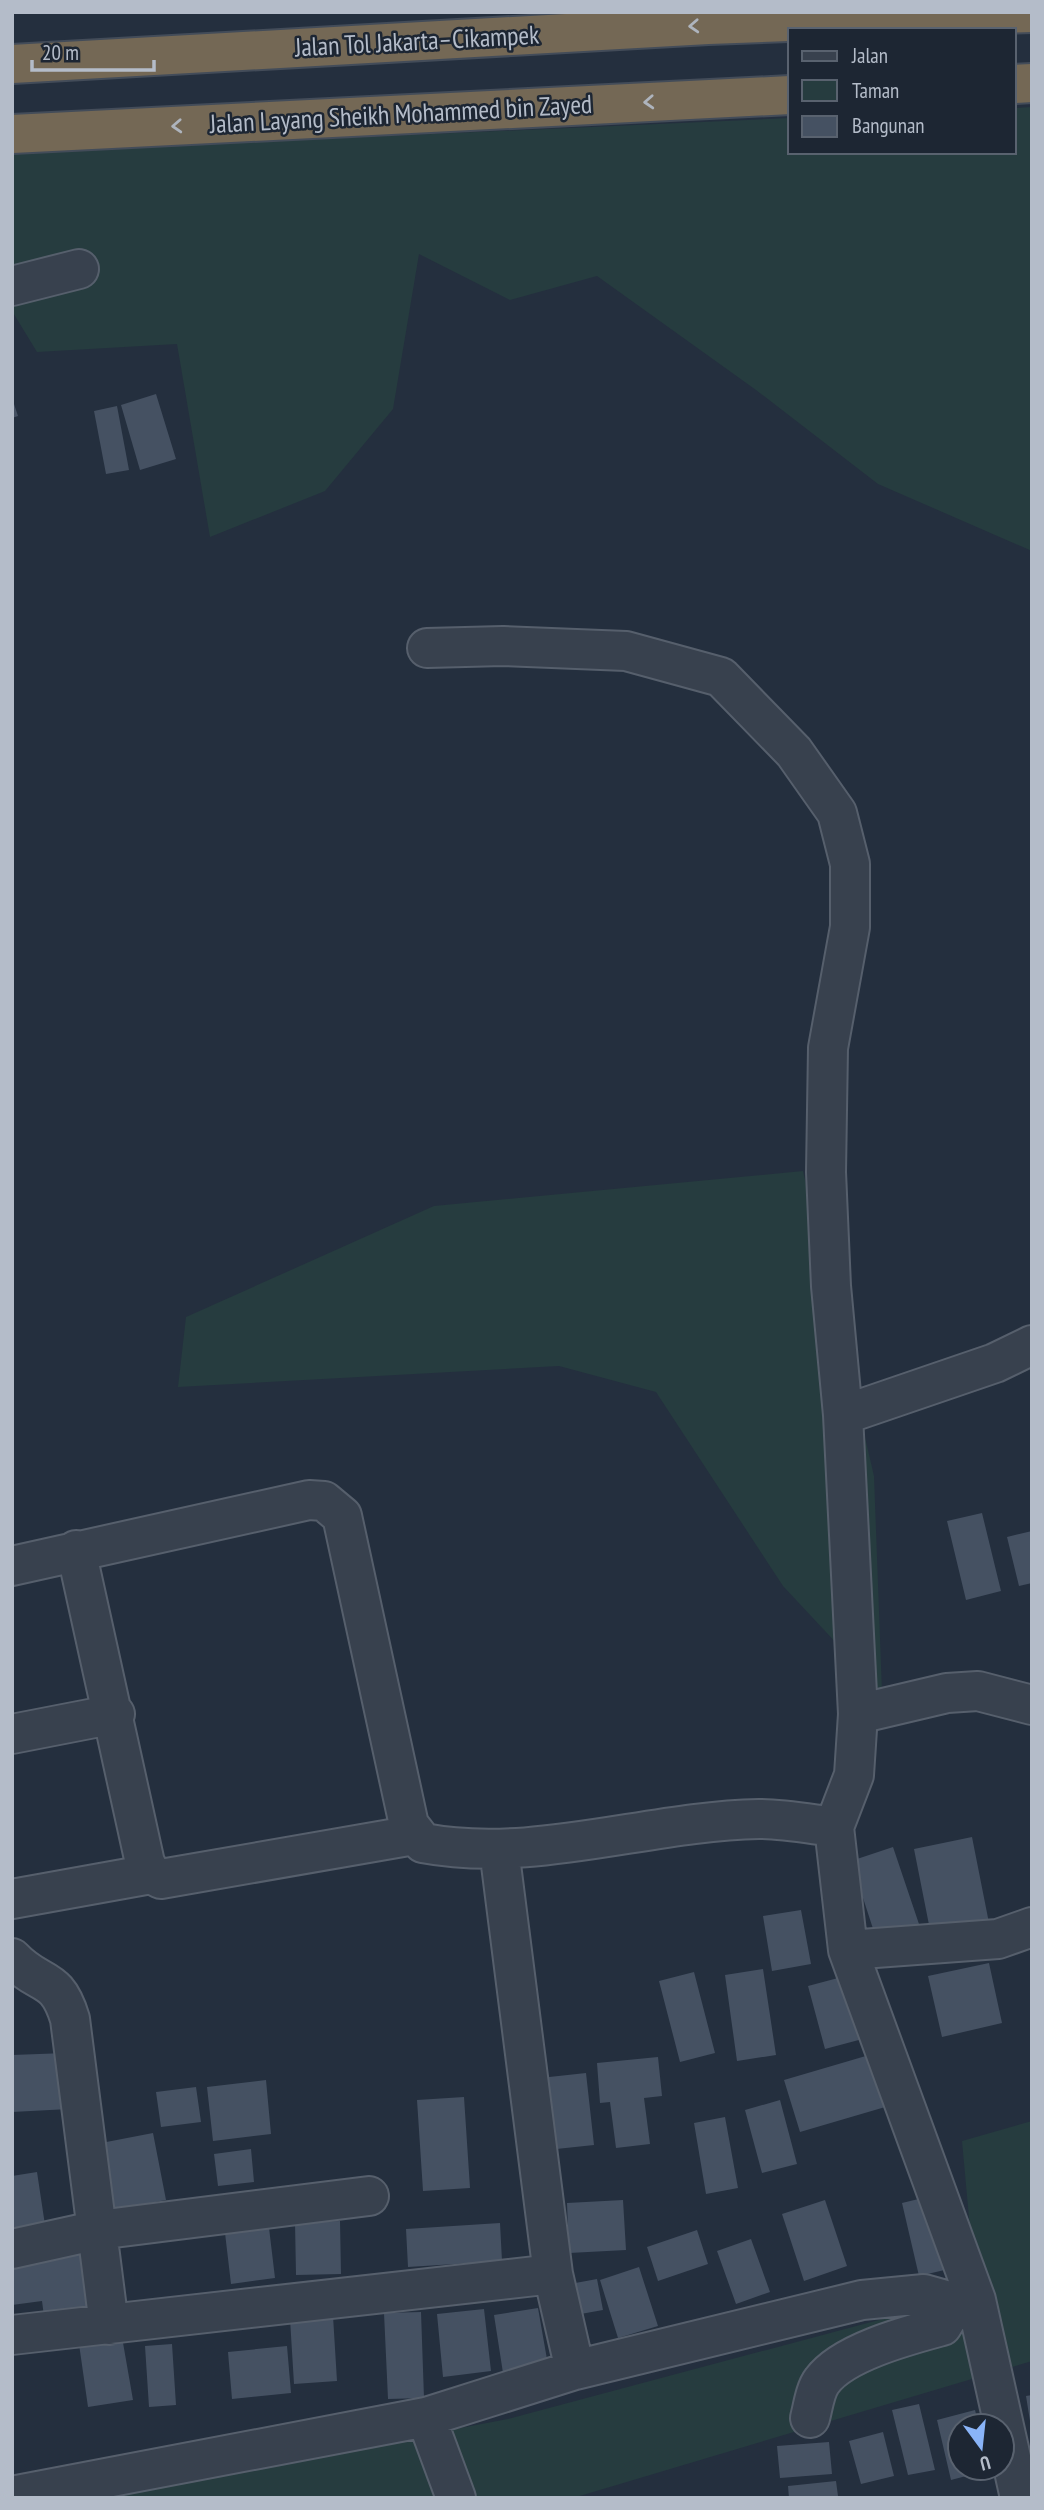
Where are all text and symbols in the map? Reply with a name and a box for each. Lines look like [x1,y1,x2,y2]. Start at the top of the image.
street label: Jalan Tol Jakarta–Cikampek [293,18,540,63]
one-way arrow [688,18,699,33]
scale bar [32,28,154,72]
legend [788,28,1016,154]
text: 20 m [42,39,79,66]
text: Jalan [851,42,888,69]
text: Taman [852,77,899,104]
street label: Jalan Layang Sheikh Mohammed bin Zayed [208,87,593,140]
one-way arrow [643,94,654,109]
text: Bangunan [852,112,925,139]
one-way arrow [171,118,182,133]
north arrow [946,2412,1016,2482]
text: U [978,2451,993,2476]

